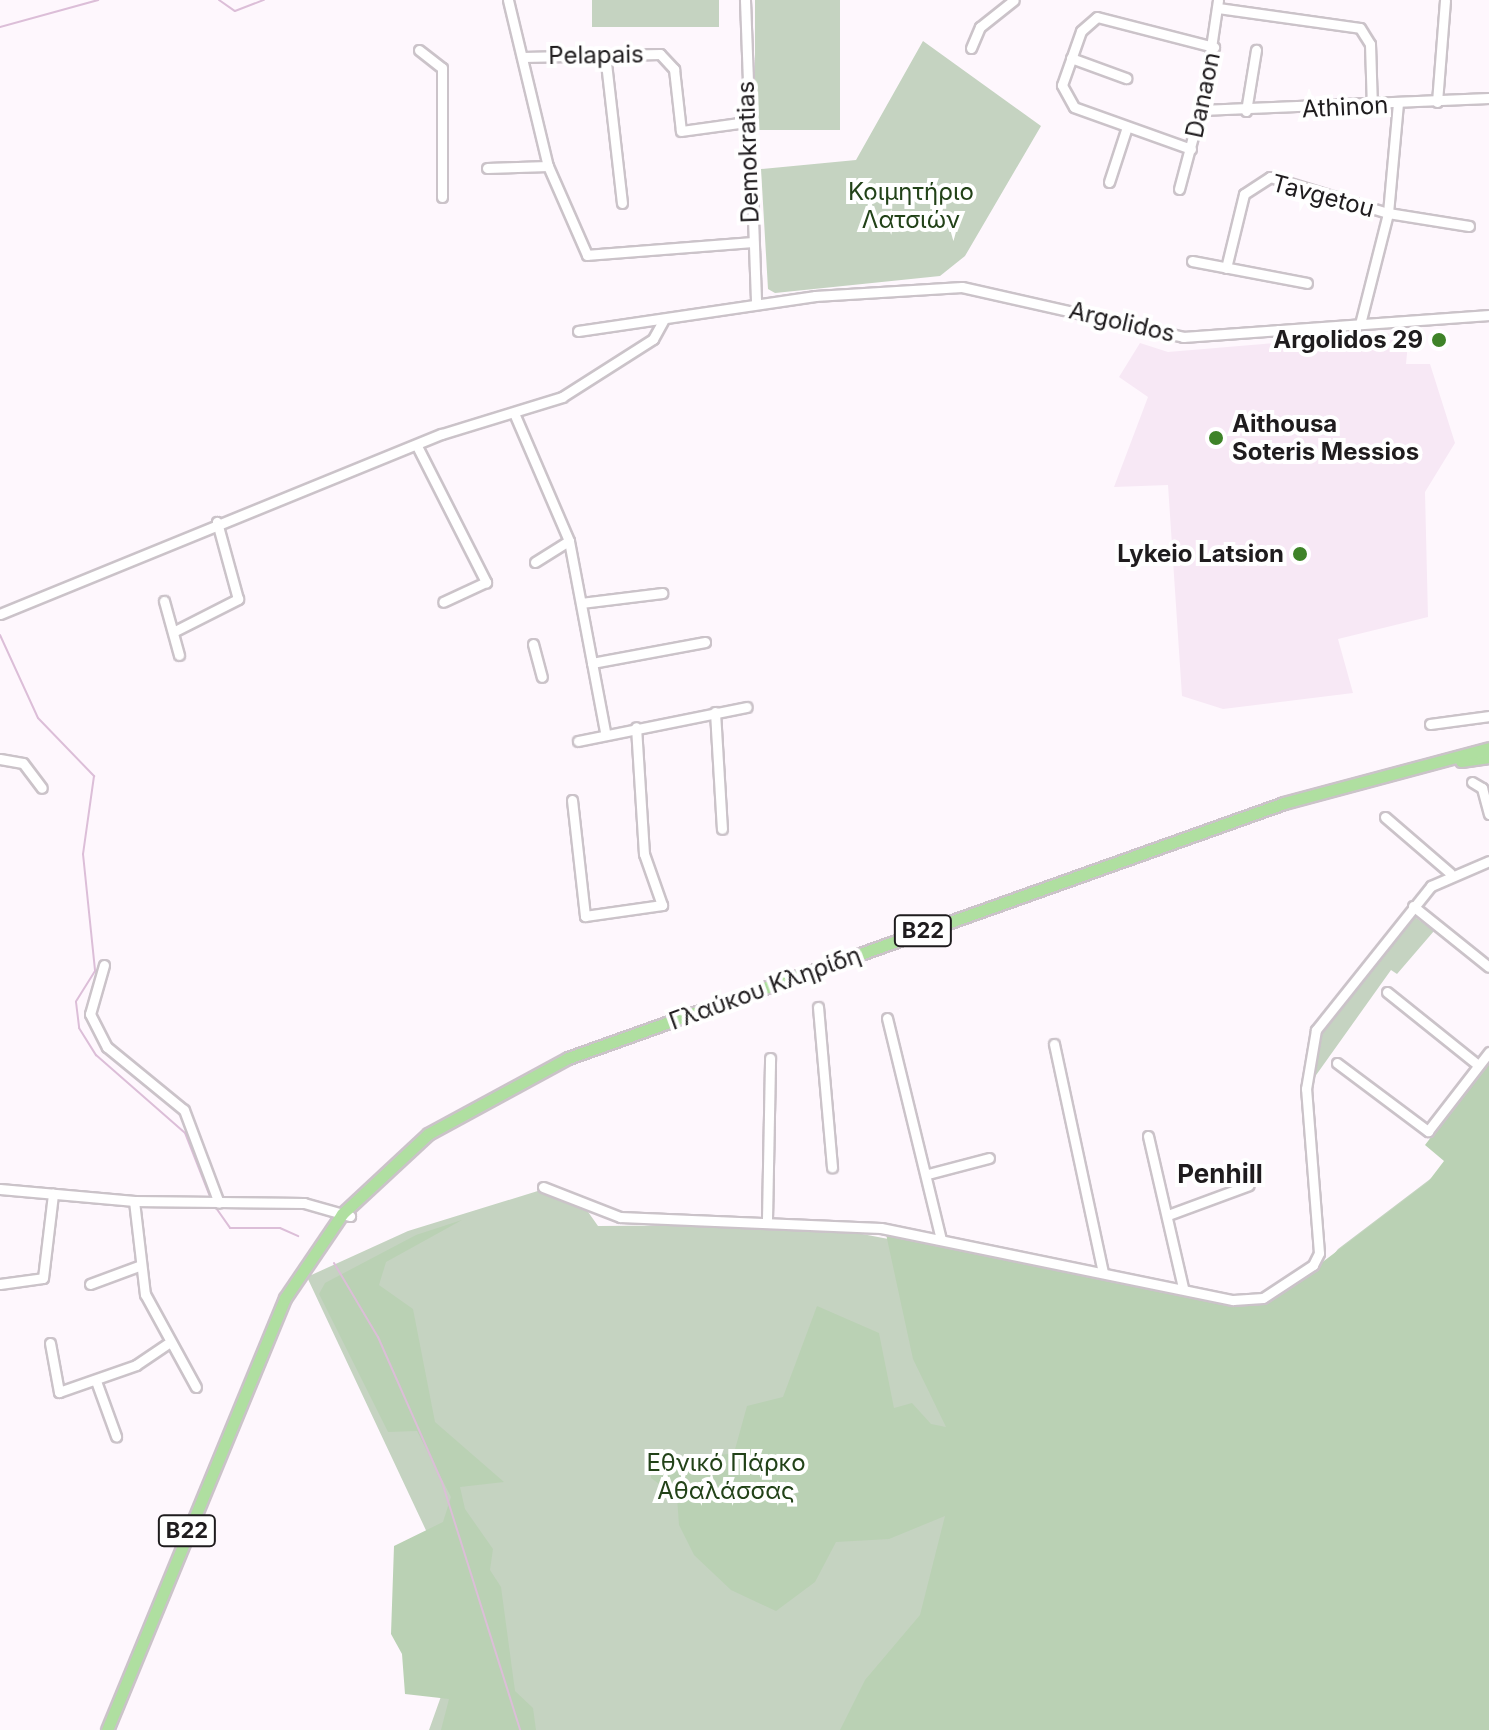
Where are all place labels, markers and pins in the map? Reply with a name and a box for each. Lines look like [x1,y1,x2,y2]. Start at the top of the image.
place label: Argolidos 29 [1273,326,1423,354]
marker: Argolidos 29 [1430,331,1448,349]
place label: Aithousa Soteris Messios [1232,410,1419,466]
marker: Aithousa Soteris Messios [1207,429,1225,447]
place label: Lykeio Latsion [1117,540,1284,568]
marker: Lykeio Latsion [1291,545,1309,563]

